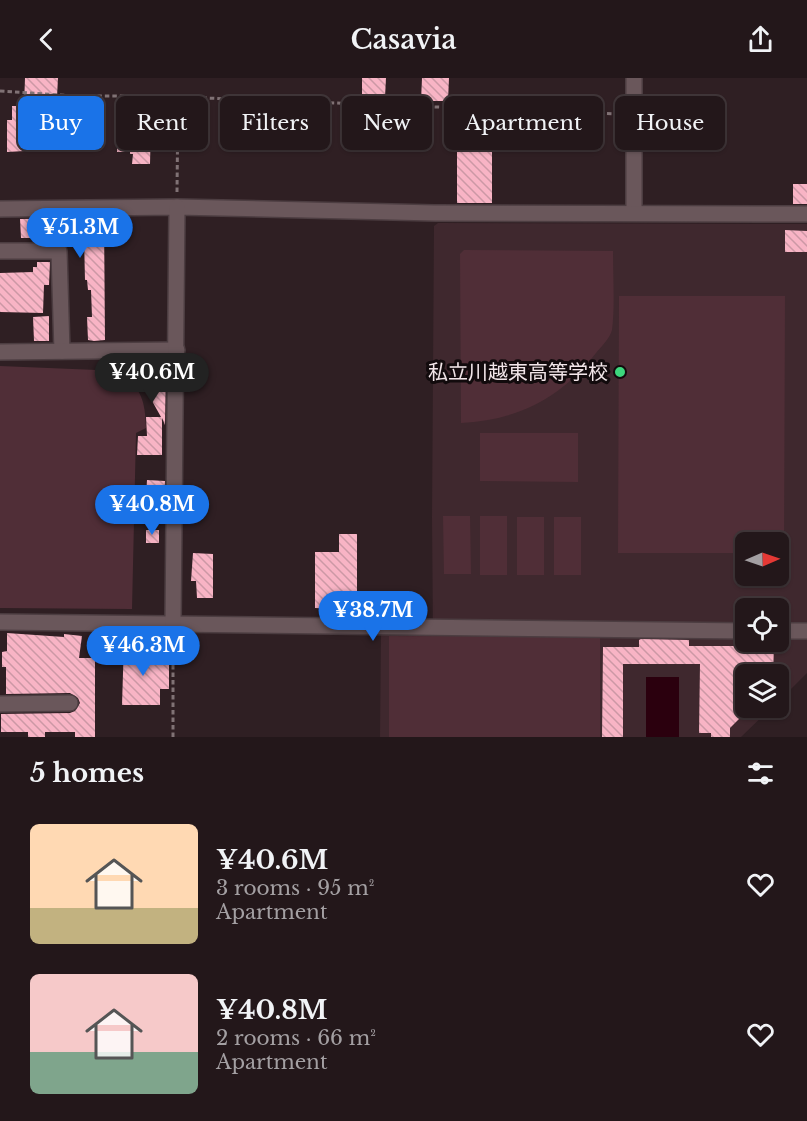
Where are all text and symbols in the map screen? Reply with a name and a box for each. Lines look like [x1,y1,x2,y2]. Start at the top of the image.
icon: back [30,23,63,56]
text: Casavia [350,23,457,56]
icon: share [744,23,777,56]
chip: Buy [18,96,104,150]
chip: Rent [116,96,208,150]
chip: Filters [220,96,330,150]
chip: New [342,96,432,150]
chip: Apartment [444,96,603,150]
chip: House [615,96,725,150]
pin: ¥51.3M [31,208,129,259]
text: ¥51.3M [41,215,119,239]
pin: ¥40.6M [103,353,201,404]
text: ¥40.6M [109,360,195,384]
place label: 私立川越東高等学校 [428,360,608,384]
marker: 私立川越東高等学校 [613,365,627,379]
pin: ¥40.8M [103,485,201,536]
text: ¥40.8M [109,492,195,516]
north arrow [735,532,789,586]
map controls [735,532,789,718]
pin: ¥38.7M [324,591,422,642]
text: ¥38.7M [333,598,413,622]
button: locate [735,598,789,652]
pin: ¥46.3M [94,626,192,677]
text: ¥46.3M [101,633,185,657]
button: layers [735,664,789,718]
text: 5 homes [30,757,144,789]
icon: filters [744,757,777,790]
text: ¥40.6M [216,844,328,876]
icon: home [78,848,150,920]
icon: heart [744,868,777,901]
text: 3 rooms · 95 m² [216,876,374,900]
text: Apartment [216,900,327,924]
text: ¥40.8M [216,994,328,1026]
icon: home [78,998,150,1070]
icon: heart [744,1018,777,1051]
text: 2 rooms · 66 m² [216,1026,376,1050]
text: Apartment [216,1050,327,1074]

